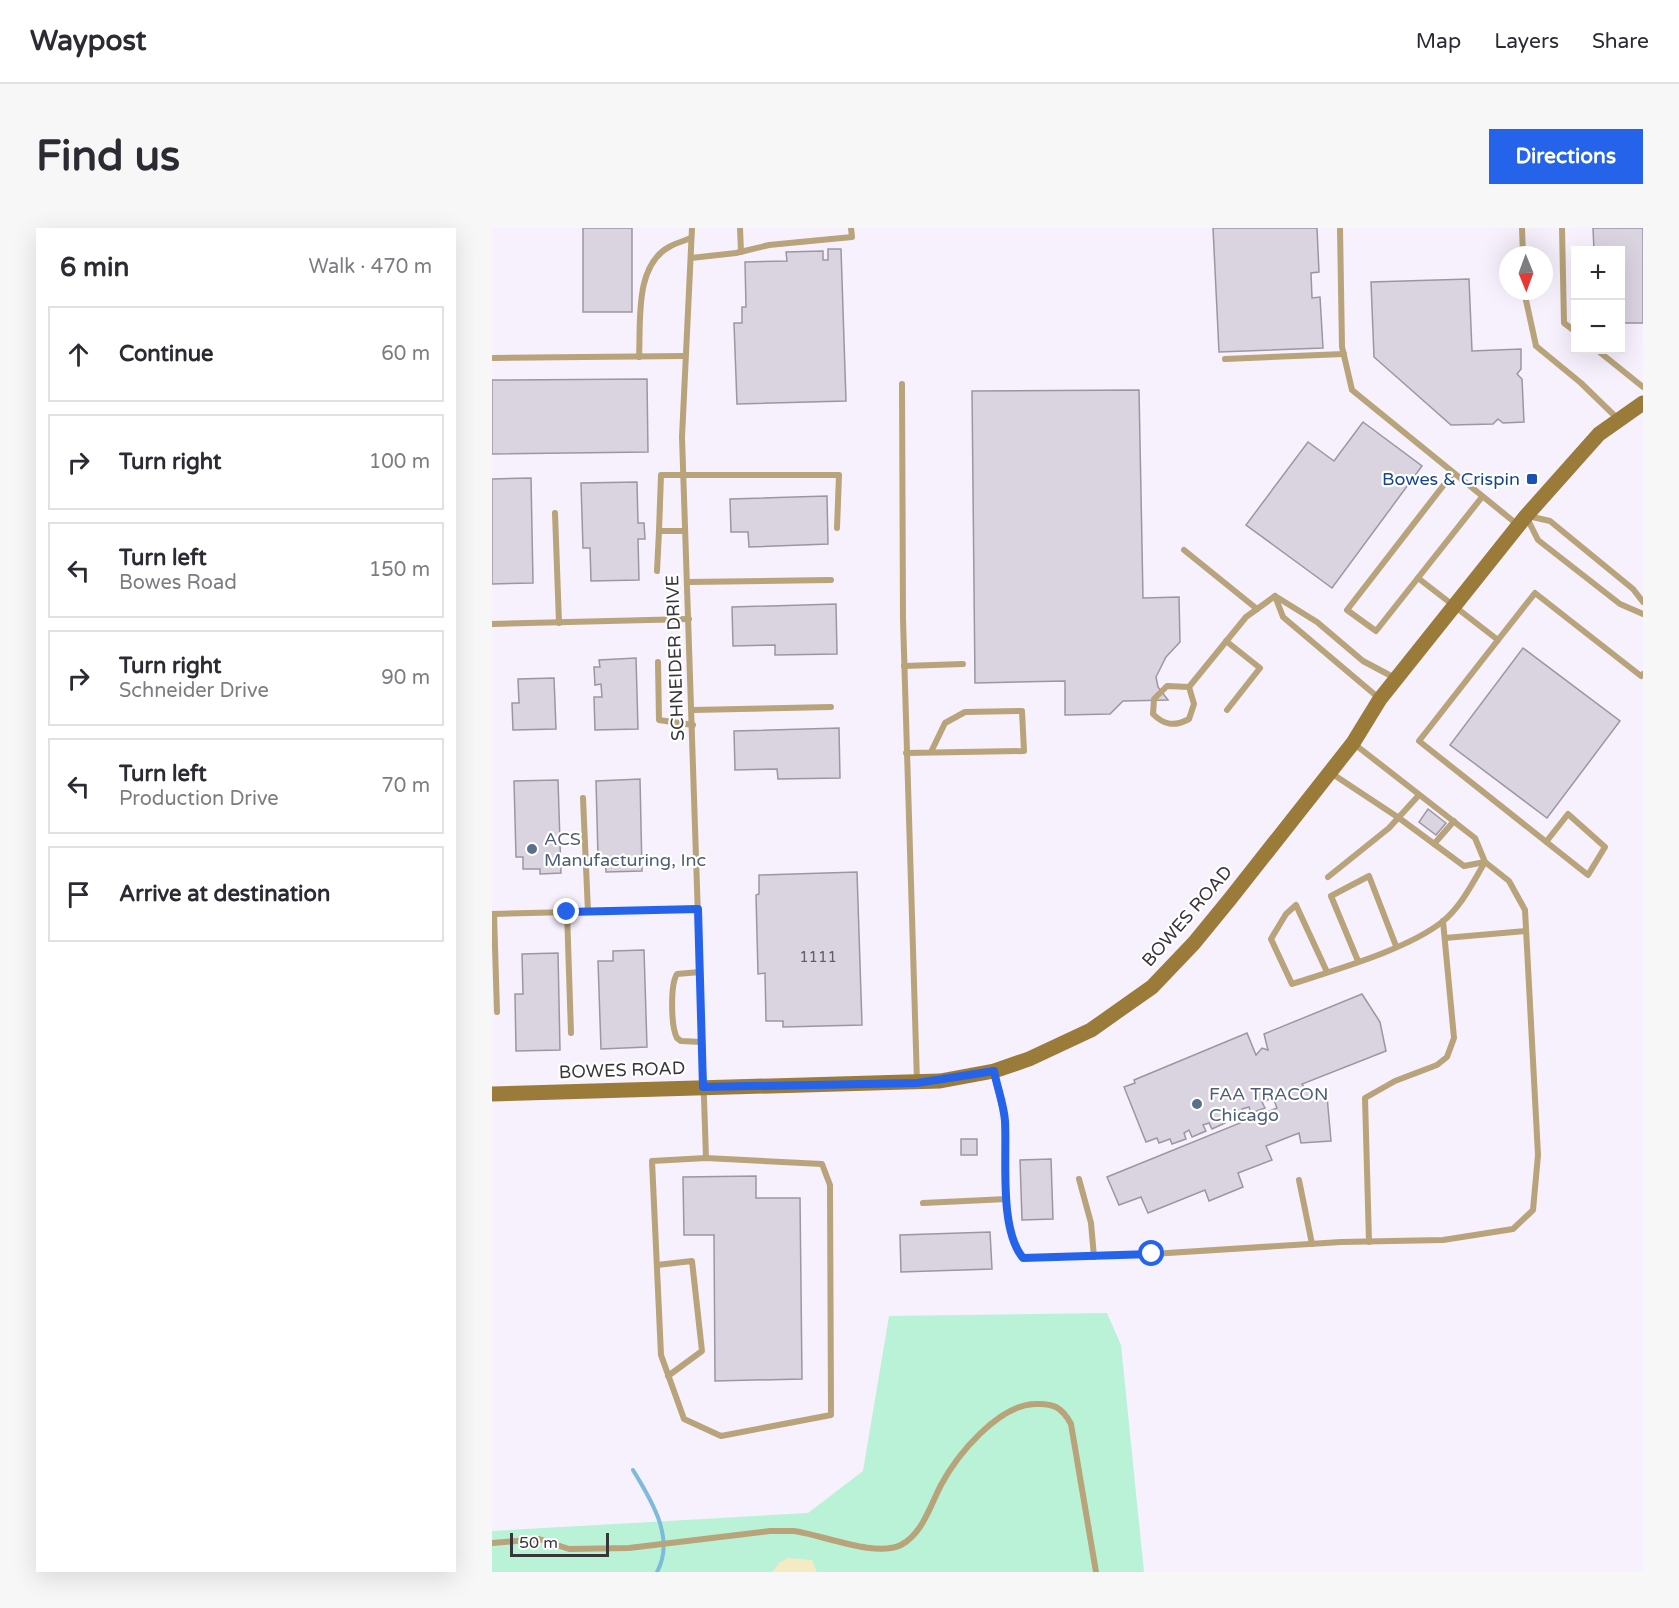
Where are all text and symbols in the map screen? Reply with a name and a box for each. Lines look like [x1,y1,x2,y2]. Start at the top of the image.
text: Waypost [30,24,146,58]
text: Map [1416,29,1461,54]
text: Layers [1494,29,1559,54]
text: Share [1592,29,1649,54]
button: Directions [1489,129,1643,184]
text: Find us [36,131,180,182]
north arrow [1499,246,1553,300]
map controls [1571,246,1625,354]
button: + [1571,246,1625,300]
text: 6 min [60,252,129,283]
text: Walk · 470 m [309,255,432,279]
button: − [1571,300,1625,354]
icon: ahead [62,338,95,371]
text: Continue [119,341,214,367]
text: 60 m [381,342,430,366]
icon: right [62,446,95,479]
text: Turn right [119,449,221,475]
text: 100 m [369,450,430,474]
place label: Bowes & Crispin [1382,468,1520,490]
marker: Bowes & Crispin [1525,472,1539,486]
text: Turn left [119,545,207,571]
icon: left [62,554,95,587]
text: 150 m [369,558,430,582]
text: Bowes Road [119,571,237,595]
street label: SCHNEIDER DRIVE [661,575,689,741]
text: Turn right [119,653,221,679]
icon: right [62,662,95,695]
text: 90 m [381,666,430,690]
text: Schneider Drive [119,679,269,703]
text: Turn left [119,761,207,787]
icon: left [62,770,95,803]
text: 70 m [381,774,430,798]
text: Production Drive [119,787,279,811]
place label: ACS Manufacturing, Inc [544,828,706,871]
marker: ACS Manufacturing, Inc [525,842,539,856]
street label: BOWES ROAD [1137,861,1237,971]
icon: arrive [62,878,95,911]
text: Arrive at destination [119,881,330,907]
route end [553,898,579,924]
house number: 1111 [799,948,837,966]
street label: BOWES ROAD [558,1057,686,1083]
place label: FAA TRACON Chicago [1209,1083,1328,1126]
marker: FAA TRACON Chicago [1190,1097,1204,1111]
route start [1138,1240,1164,1266]
scale bar [510,1530,609,1558]
text: 50 m [519,1533,558,1553]

